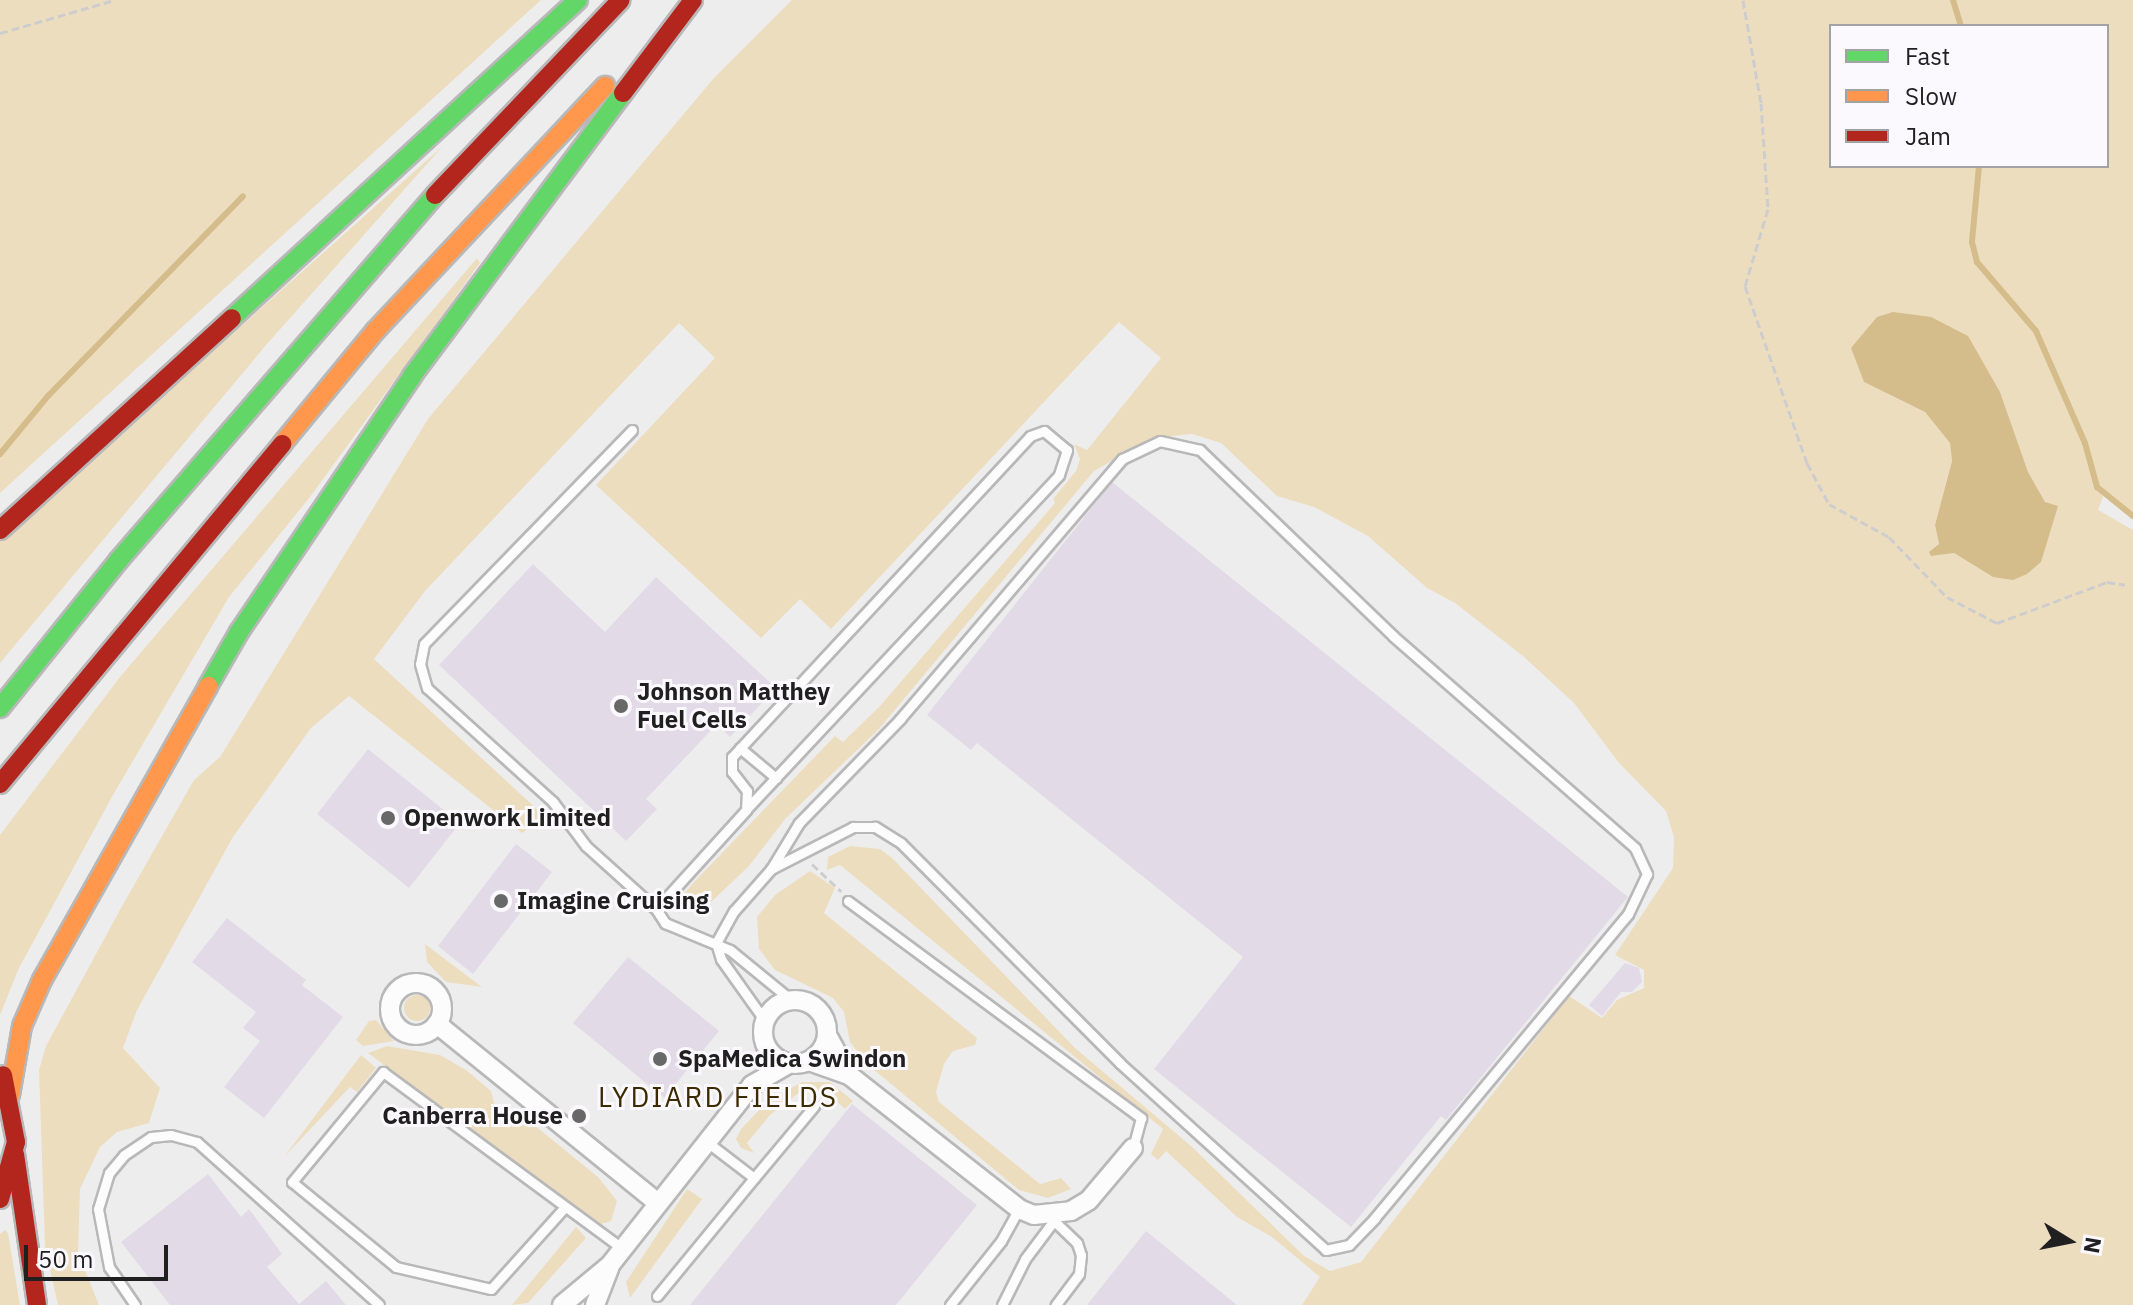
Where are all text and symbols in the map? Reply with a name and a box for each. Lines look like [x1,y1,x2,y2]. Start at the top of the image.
legend [1829,24,2109,168]
text: Fast [1905,40,1950,72]
text: Slow [1905,80,1957,112]
text: Jam [1905,120,1951,152]
place label: Johnson Matthey Fuel Cells [637,678,830,734]
marker: Johnson Matthey Fuel Cells [612,697,630,715]
place label: Openwork Limited [404,804,611,832]
marker: Openwork Limited [379,809,397,827]
place label: Imagine Cruising [517,887,709,915]
marker: Imagine Cruising [492,892,510,910]
place label: SpaMedica Swindon [678,1045,906,1073]
marker: SpaMedica Swindon [649,1048,671,1070]
district label: LYDIARD FIELDS [598,1080,838,1114]
place label: Canberra House [382,1102,563,1130]
marker: Canberra House [570,1107,588,1125]
north arrow [2029,1201,2109,1281]
scale bar [28,1229,172,1279]
text: N [2077,1235,2109,1256]
text: 50 m [38,1243,93,1275]

